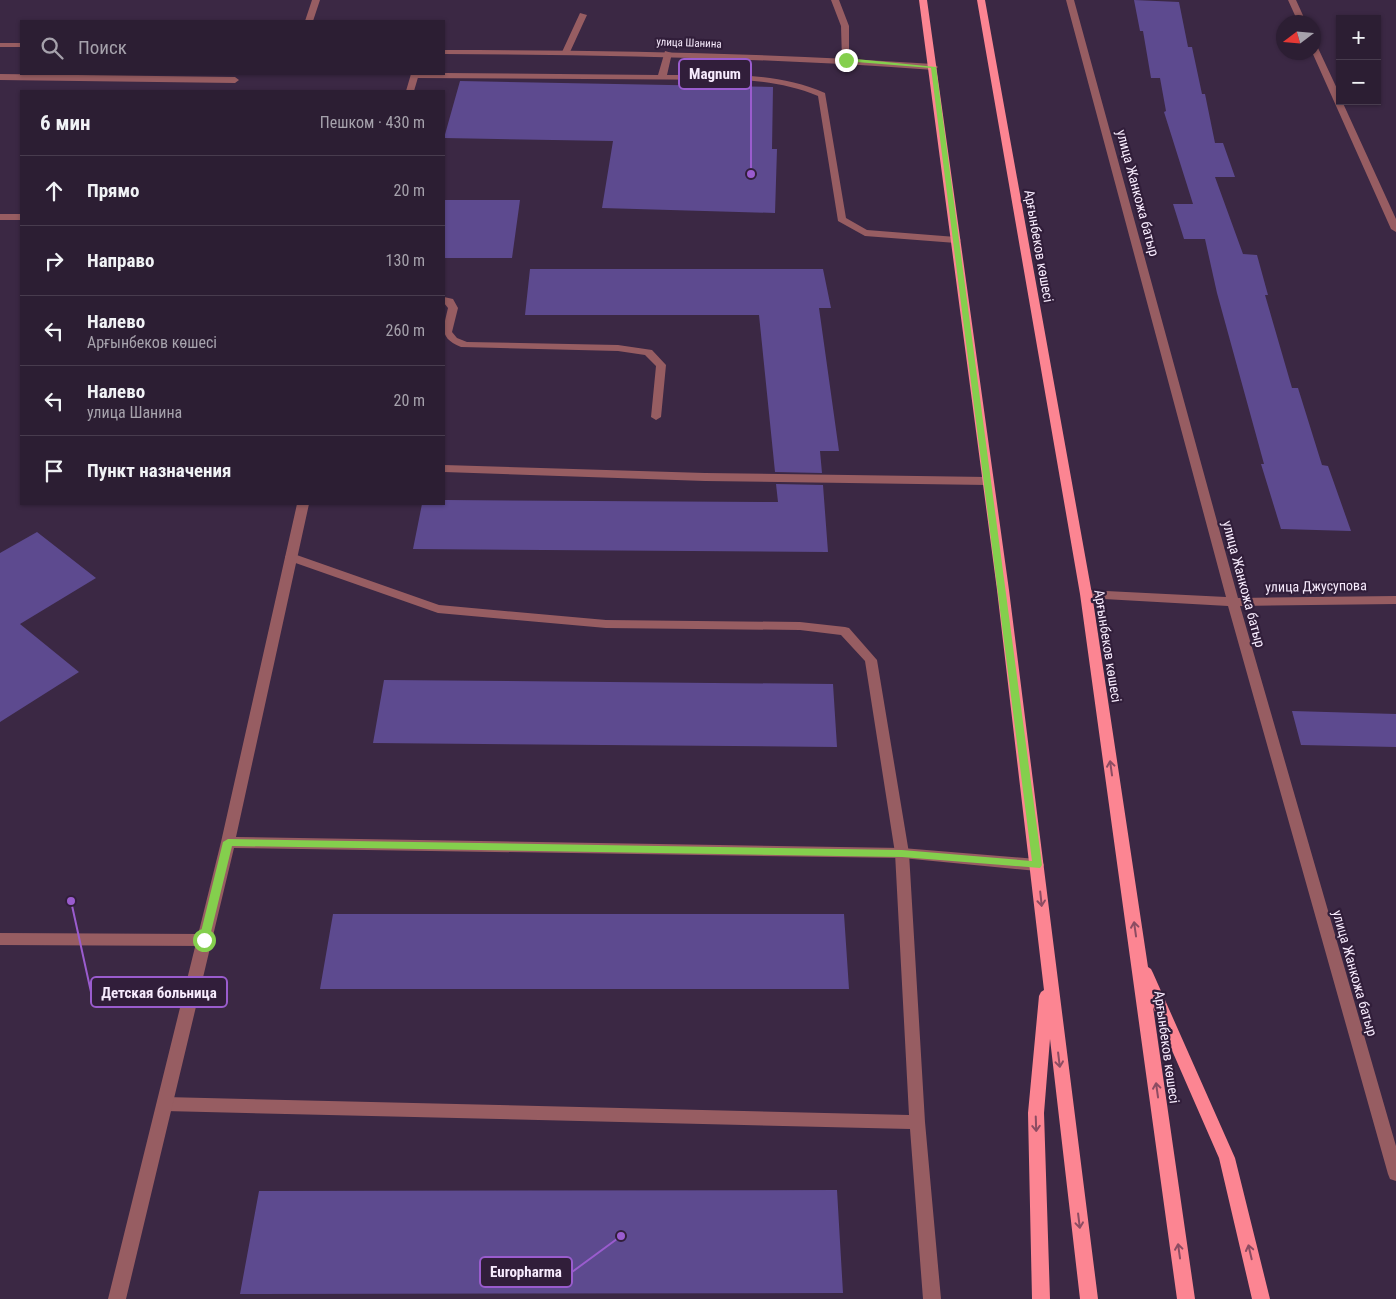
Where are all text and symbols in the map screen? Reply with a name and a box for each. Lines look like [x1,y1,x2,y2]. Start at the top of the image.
north arrow [1276,15,1321,60]
map controls [1336,15,1381,105]
button: + [1336,15,1381,60]
search box [20,20,445,75]
icon: search [38,34,66,62]
street label: улица Шанина [656,35,722,51]
text: Поиск [78,36,127,59]
route end [835,49,858,72]
callout: Magnum [679,59,751,89]
button: − [1336,60,1381,105]
text: Magnum [689,65,741,83]
text: 6 мин [40,111,90,135]
text: Пешком · 430 m [320,113,425,132]
street label: улица Жанкожа батыр [1113,128,1163,258]
icon: ahead [40,177,68,205]
text: Прямо [87,179,140,202]
text: 20 m [393,181,425,200]
street label: Арғынбеков көшесі [1021,189,1057,303]
icon: right [40,247,68,275]
text: Направо [87,249,154,272]
text: 130 m [386,251,425,270]
text: Налево [87,310,145,333]
icon: left [40,317,68,345]
text: 260 m [386,321,425,340]
text: Арғынбеков көшесі [87,333,217,352]
text: Налево [87,380,145,403]
icon: left [40,387,68,415]
text: 20 m [393,391,425,410]
text: улица Шанина [87,403,182,422]
icon: arrive [40,457,68,485]
text: Пункт назначения [87,459,231,482]
street label: улица Жанкожа батыр [1219,519,1269,649]
street label: улица Джусупова [1265,577,1367,595]
street label: Арғынбеков көшесі [1091,589,1125,703]
one-way arrow [1106,760,1116,776]
one-way arrow [1036,890,1046,906]
street label: улица Жанкожа батыр [1329,908,1381,1038]
one-way arrow [1130,921,1140,937]
route start [193,929,216,952]
callout: Детская больница [91,977,227,1007]
text: Детская больница [101,984,217,1002]
street label: Арғынбеков көшесі [1151,990,1183,1104]
one-way arrow [1055,1052,1065,1068]
one-way arrow [1152,1082,1162,1098]
one-way arrow [1031,1116,1041,1132]
one-way arrow [1074,1213,1084,1229]
one-way arrow [1174,1243,1184,1259]
one-way arrow [1245,1244,1254,1260]
callout: Europharma [480,1257,572,1287]
text: Europharma [490,1263,562,1281]

